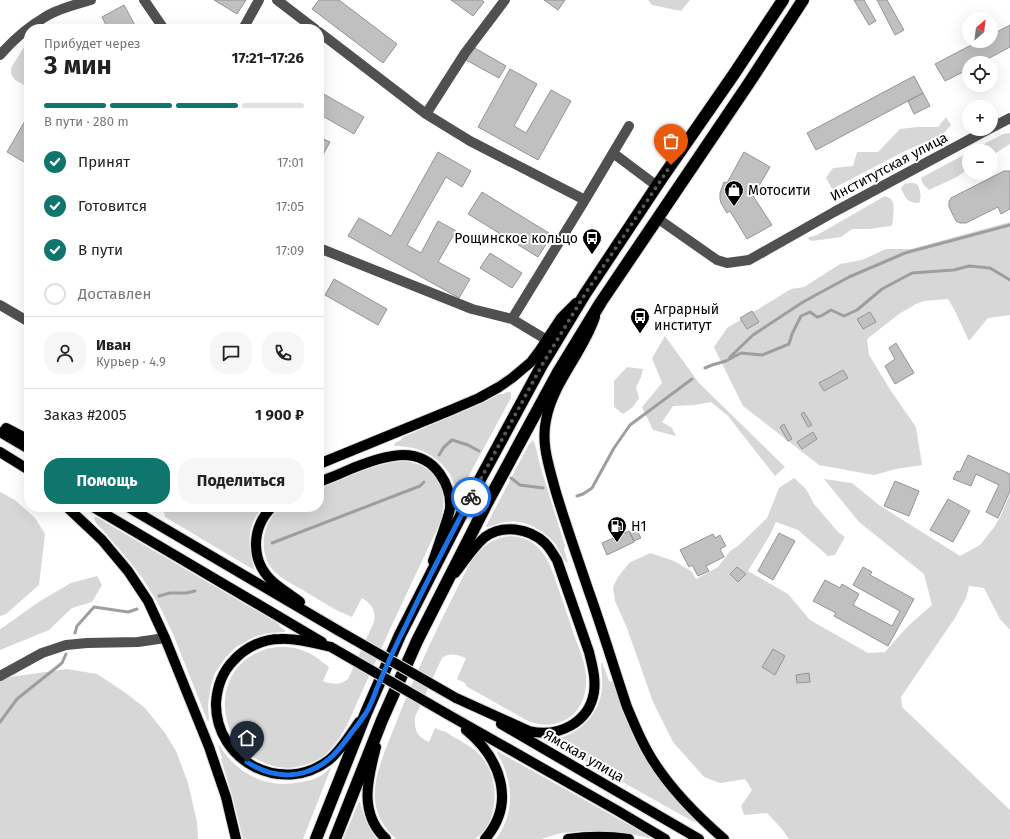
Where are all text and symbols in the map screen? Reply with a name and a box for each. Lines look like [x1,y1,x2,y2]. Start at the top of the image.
north arrow [962,12,998,48]
map controls [962,12,998,180]
text: Прибудет через [44,36,141,51]
text: 17:21–17:26 [231,49,304,67]
text: 3 мин [44,50,112,81]
button: locate [962,56,998,92]
button: + [962,100,998,136]
text: В пути · 280 m [44,114,129,129]
pin [654,124,688,165]
street label: Институтская улица [828,129,950,205]
icon: bag [660,130,682,152]
button: − [962,144,998,180]
icon: check [44,151,66,173]
text: Принят [78,153,130,171]
text: 17:01 [277,155,304,170]
shop icon: Мотосити [723,179,745,207]
place label: Мотосити [748,182,811,199]
icon: check [44,195,66,217]
text: Готовится [78,197,147,215]
text: 17:05 [276,199,304,214]
bus stop icon: Рощинское кольцо [581,227,603,255]
place label: Рощинское кольцо [454,230,578,247]
icon: check [44,239,66,261]
text: В пути [78,241,123,259]
text: 17:09 [276,243,304,258]
text: Доставлен [78,285,151,303]
place label: Аграрный институт [654,301,719,334]
bus stop icon: Аграрный институт [629,306,651,334]
button: person [44,332,86,374]
button: chat [210,332,252,374]
button: phone [262,332,304,374]
text: Иван [96,336,131,354]
text: Курьер · 4.9 [96,354,166,369]
text: Заказ #2005 [44,406,127,424]
text: 1 900 ₽ [255,406,304,424]
button: Помощь [44,458,170,504]
button: Поделиться [178,458,304,504]
courier [451,477,491,517]
icon: bike [460,486,482,508]
fuel station icon: Н1 [606,515,628,543]
place label: Н1 [631,518,647,535]
pin [230,721,264,762]
street label: Ямская улица [541,726,627,786]
icon: home [236,727,258,749]

